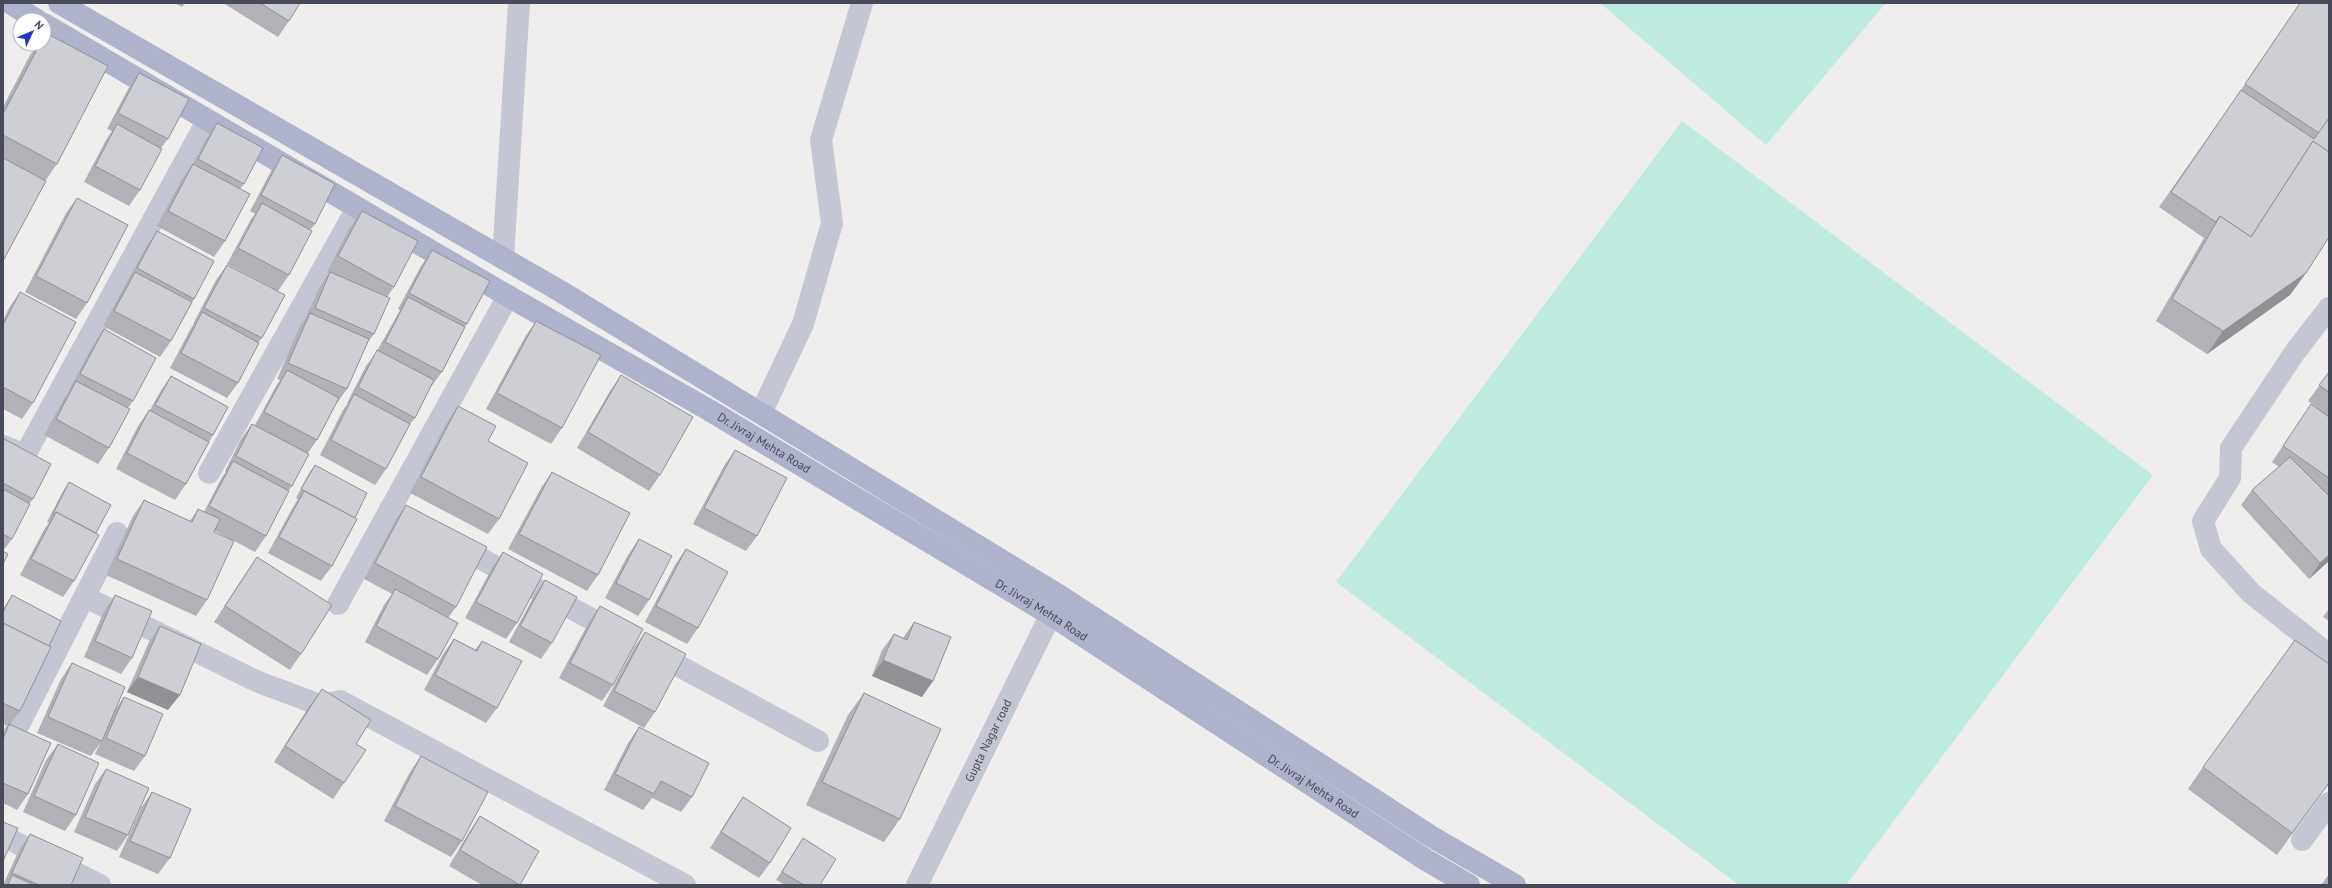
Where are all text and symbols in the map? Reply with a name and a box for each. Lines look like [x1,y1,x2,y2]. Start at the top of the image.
north arrow [12,12,52,52]
text: N [32,18,47,33]
street label: Dr. Jivraj Mehta Road [715,409,814,476]
street label: Dr. Jivraj Mehta Road [993,575,1091,644]
street label: Gupta Nagar road [961,697,1015,784]
street label: Dr. Jivraj Mehta Road [1265,751,1362,821]

